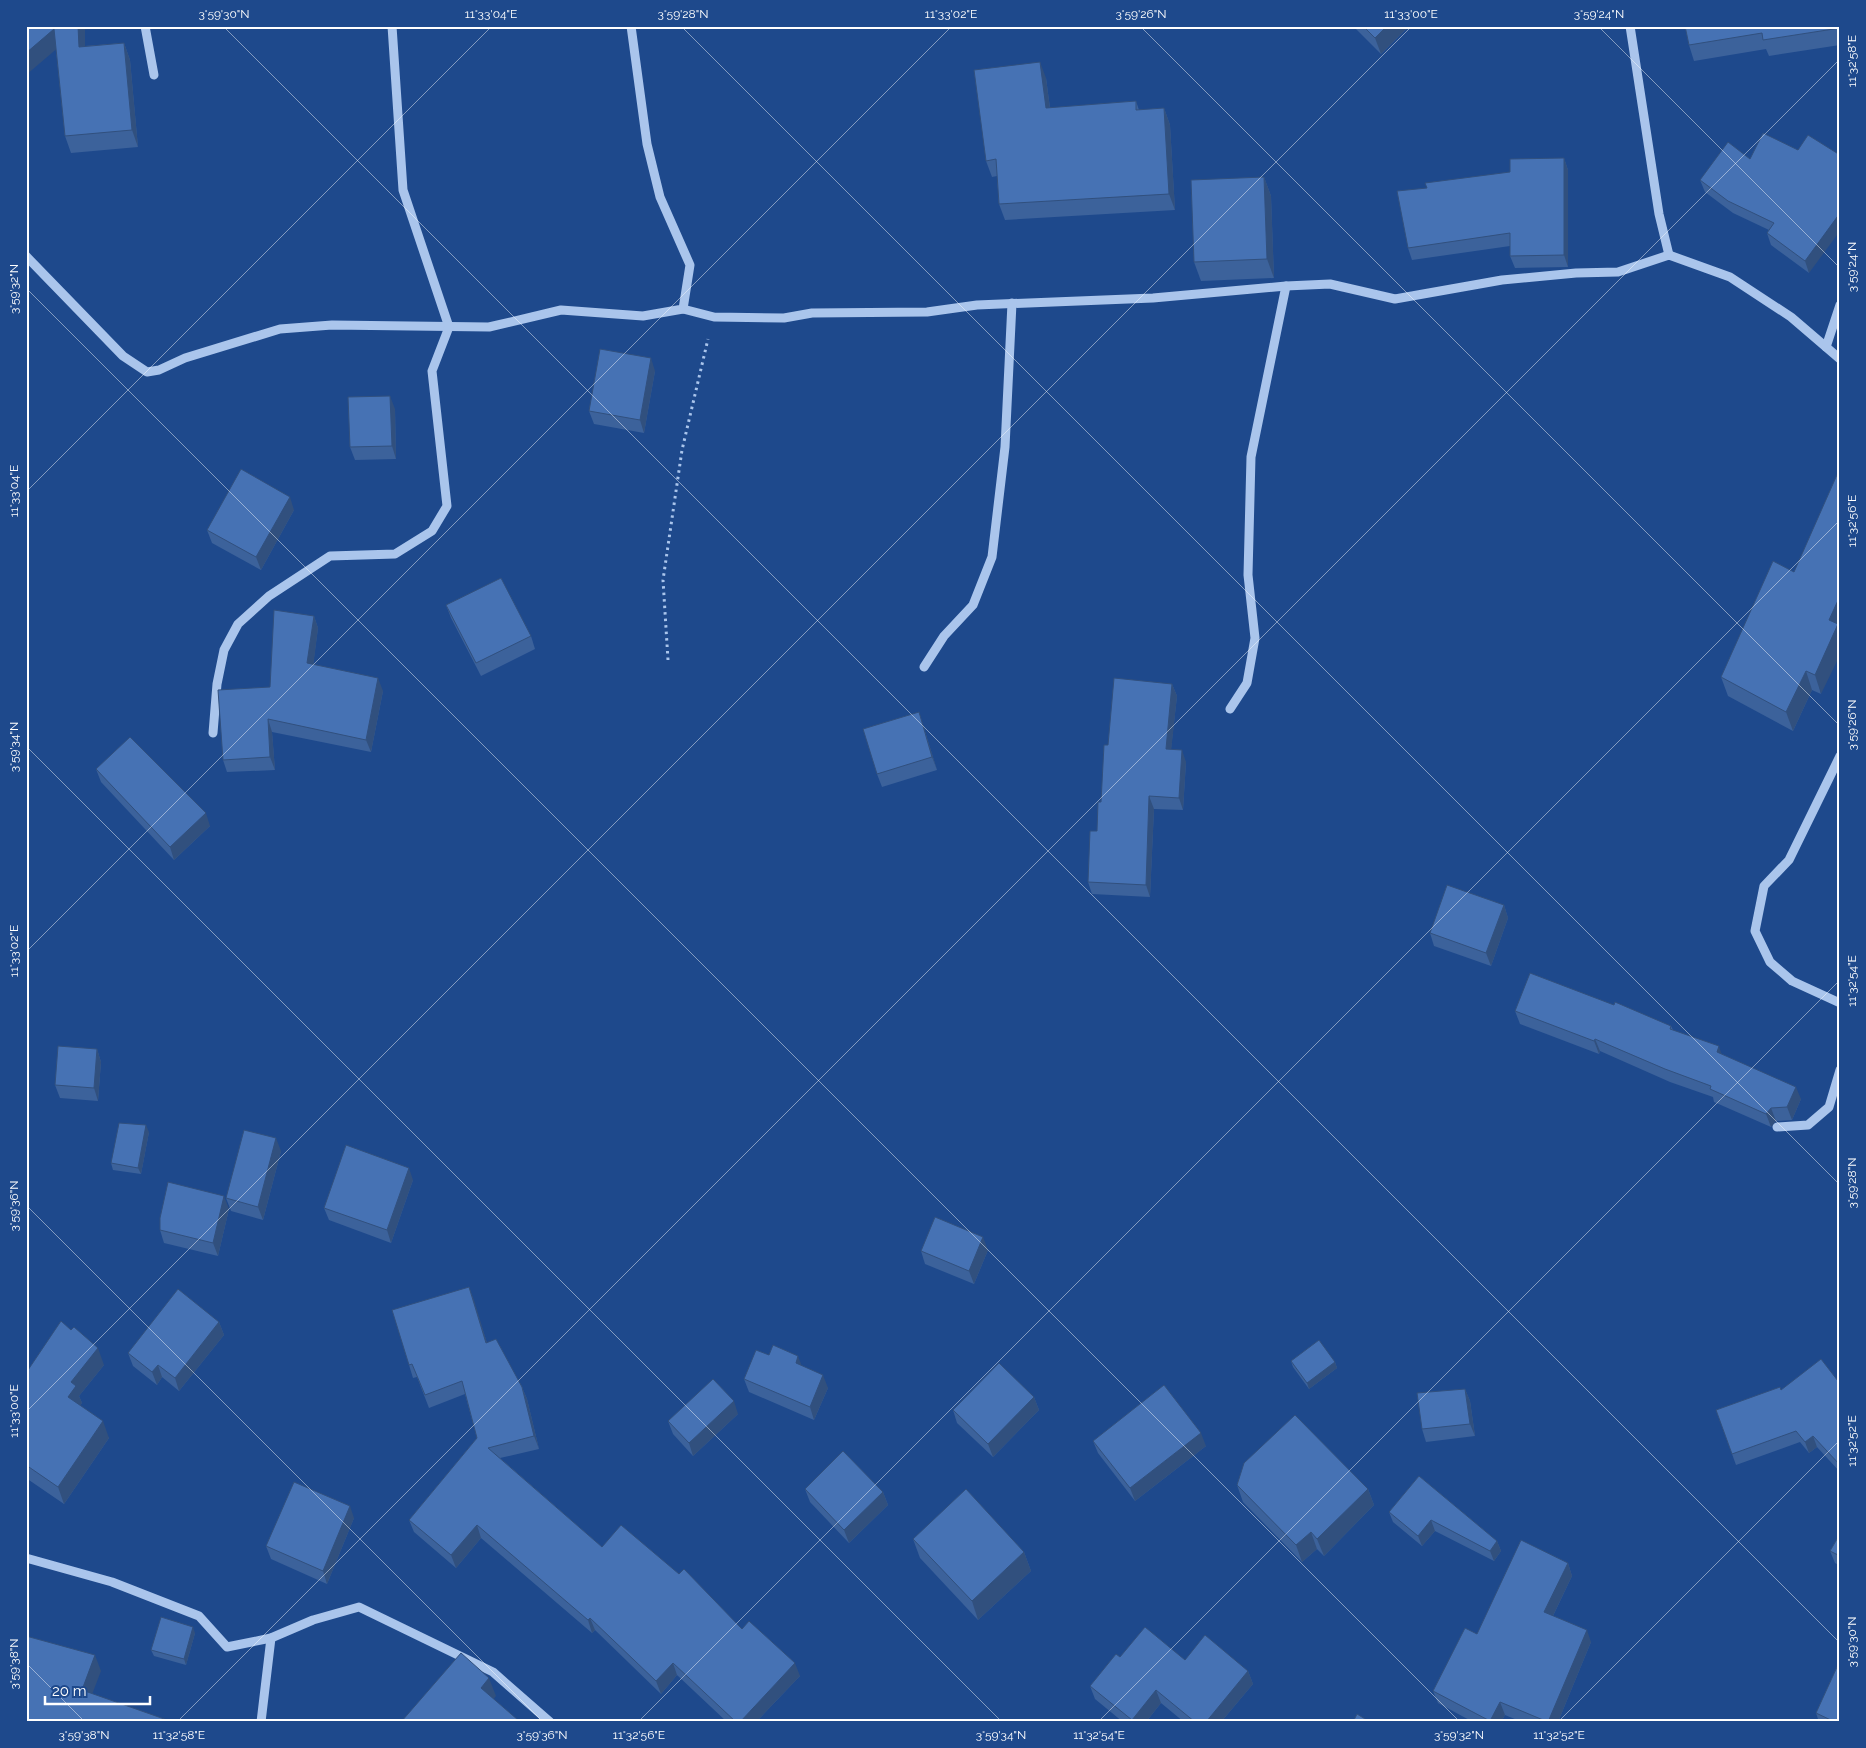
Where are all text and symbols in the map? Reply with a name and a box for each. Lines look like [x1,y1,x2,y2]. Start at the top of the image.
text: 3°59'30"N [198,7,250,21]
text: 11°33'04"E [465,7,517,21]
text: 3°59'28"N [658,7,708,21]
text: 11°33'02"E [925,7,977,21]
text: 3°59'26"N [1115,7,1167,21]
text: 11°33'00"E [1384,7,1438,21]
text: 3°59'24"N [1574,7,1624,21]
text: 11°32'58"E [1845,35,1859,87]
text: 3°59'24"N [1845,242,1859,292]
text: 3°59'32"N [7,264,21,314]
text: 11°33'04"E [7,465,21,517]
text: 11°32'56"E [1845,495,1859,547]
text: 3°59'26"N [1845,699,1859,751]
text: 3°59'34"N [7,722,21,772]
text: 11°33'02"E [7,925,21,977]
text: 11°32'54"E [1845,955,1859,1007]
text: 3°59'28"N [1845,1158,1859,1208]
text: 3°59'36"N [7,1180,21,1232]
text: 11°33'00"E [7,1384,21,1438]
text: 11°32'52"E [1845,1415,1859,1467]
text: 3°59'30"N [1845,1616,1859,1668]
text: 3°59'38"N [7,1638,21,1690]
scale bar [45,1673,150,1705]
text: 20 m [52,1682,87,1700]
text: 3°59'38"N [58,1728,110,1742]
text: 11°32'58"E [153,1728,205,1742]
text: 3°59'36"N [516,1728,568,1742]
text: 11°32'56"E [613,1728,665,1742]
text: 3°59'34"N [976,1728,1026,1742]
text: 11°32'54"E [1073,1728,1125,1742]
text: 3°59'32"N [1434,1728,1484,1742]
text: 11°32'52"E [1533,1728,1585,1742]

